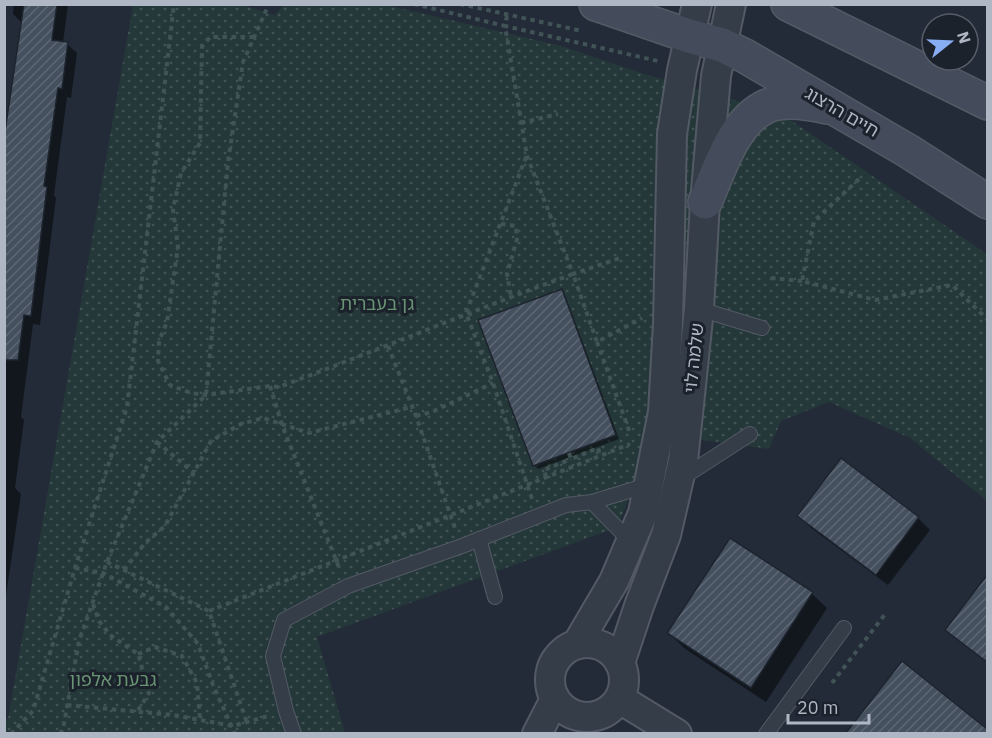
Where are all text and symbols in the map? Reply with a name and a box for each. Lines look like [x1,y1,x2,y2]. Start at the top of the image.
north arrow [920,12,980,72]
text: N [953,29,976,46]
street label: חיים הרצוג [801,81,883,142]
park label: גן בעברית [340,292,414,315]
street label: שלמה לוי [678,322,709,394]
park label: גבעת אלפון [70,668,157,691]
scale bar [788,687,869,725]
text: 20 m [797,696,839,719]

